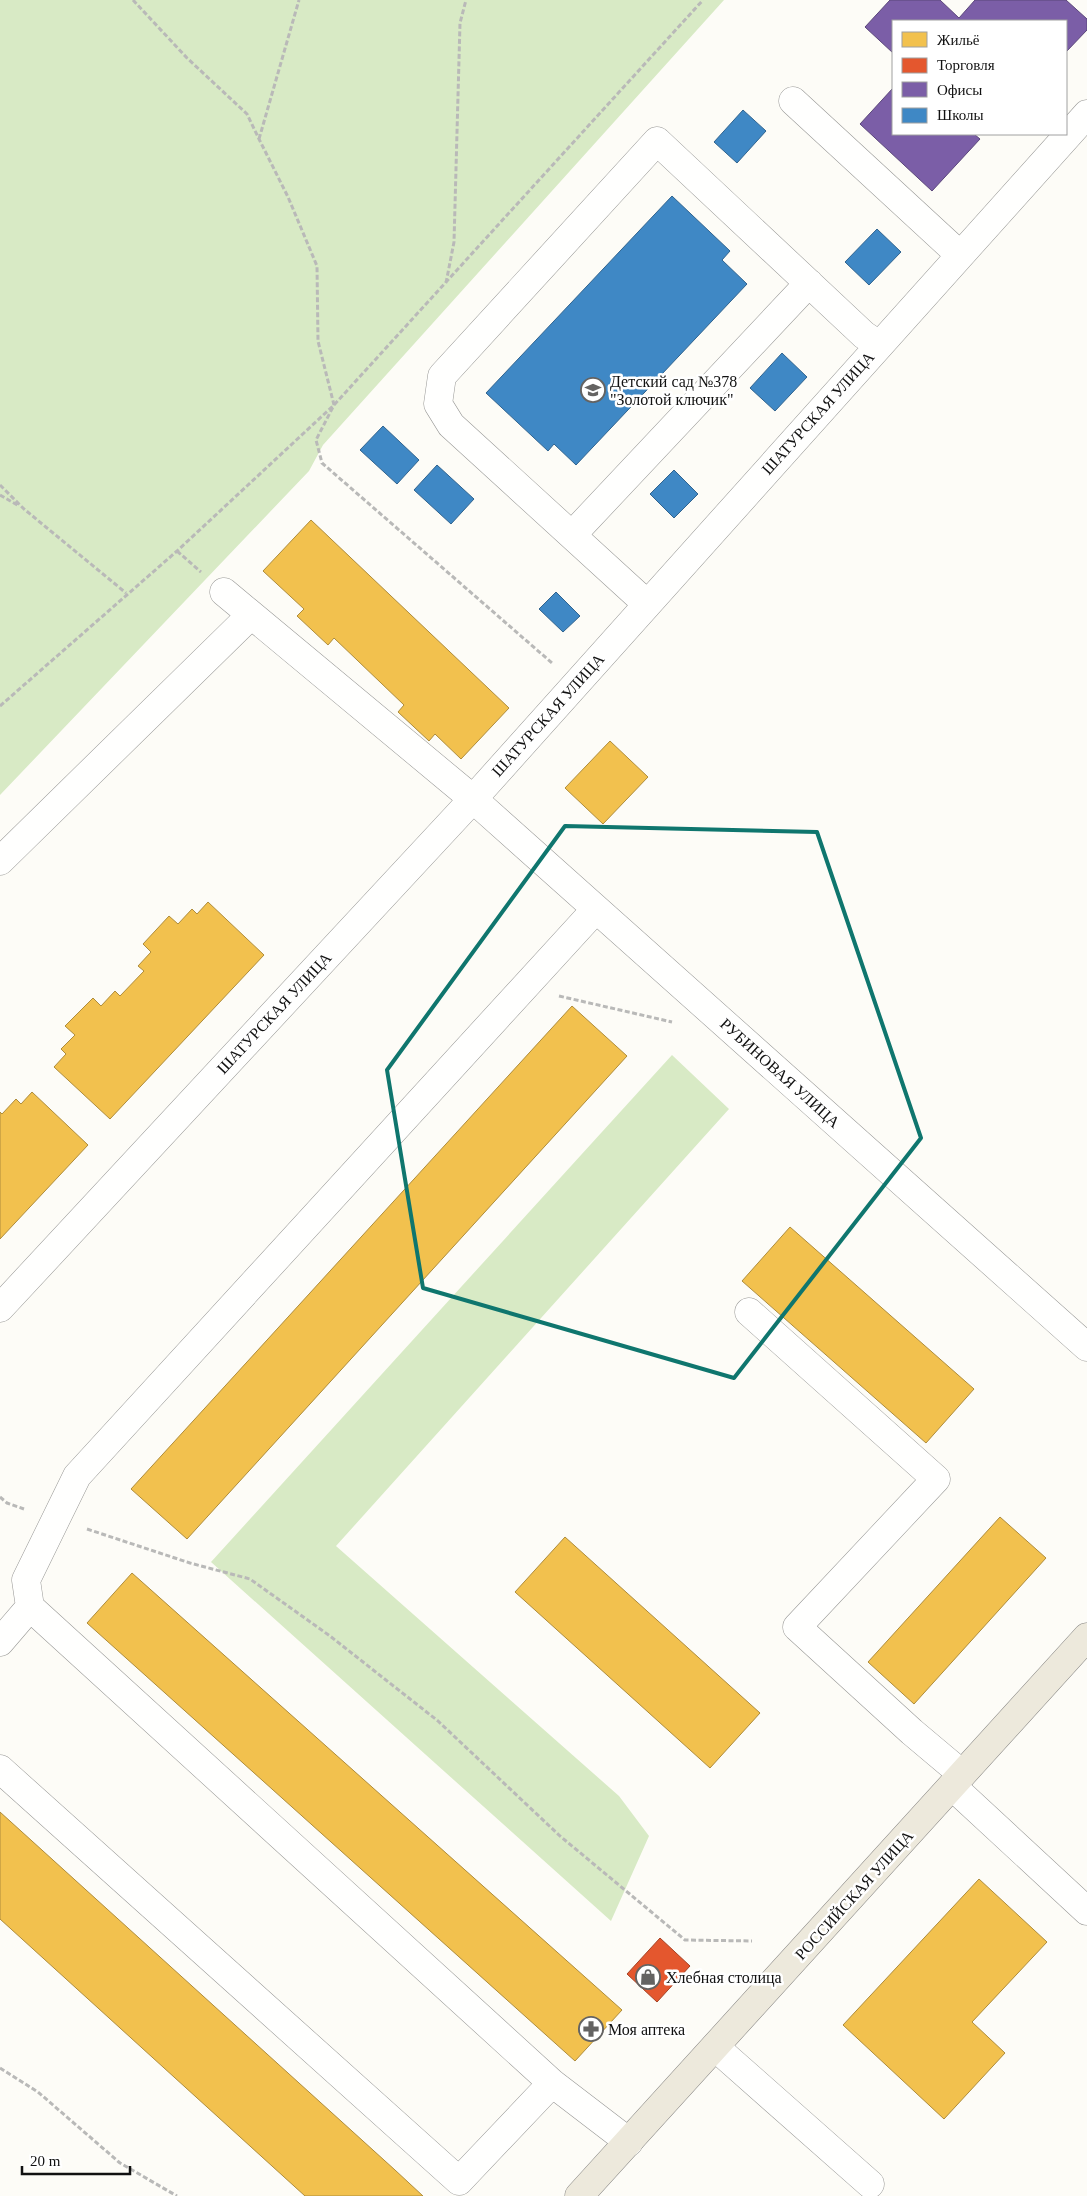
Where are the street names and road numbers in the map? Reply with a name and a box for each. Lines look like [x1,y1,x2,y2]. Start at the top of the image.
street label: ШАТУРСКАЯ УЛИЦА [758,348,879,478]
street label: ШАТУРСКАЯ УЛИЦА [488,650,609,780]
street label: ШАТУРСКАЯ УЛИЦА [214,949,336,1078]
street label: РУБИНОВАЯ УЛИЦА [716,1015,843,1132]
street label: РОССИЙСКАЯ УЛИЦА [791,1826,918,1964]

